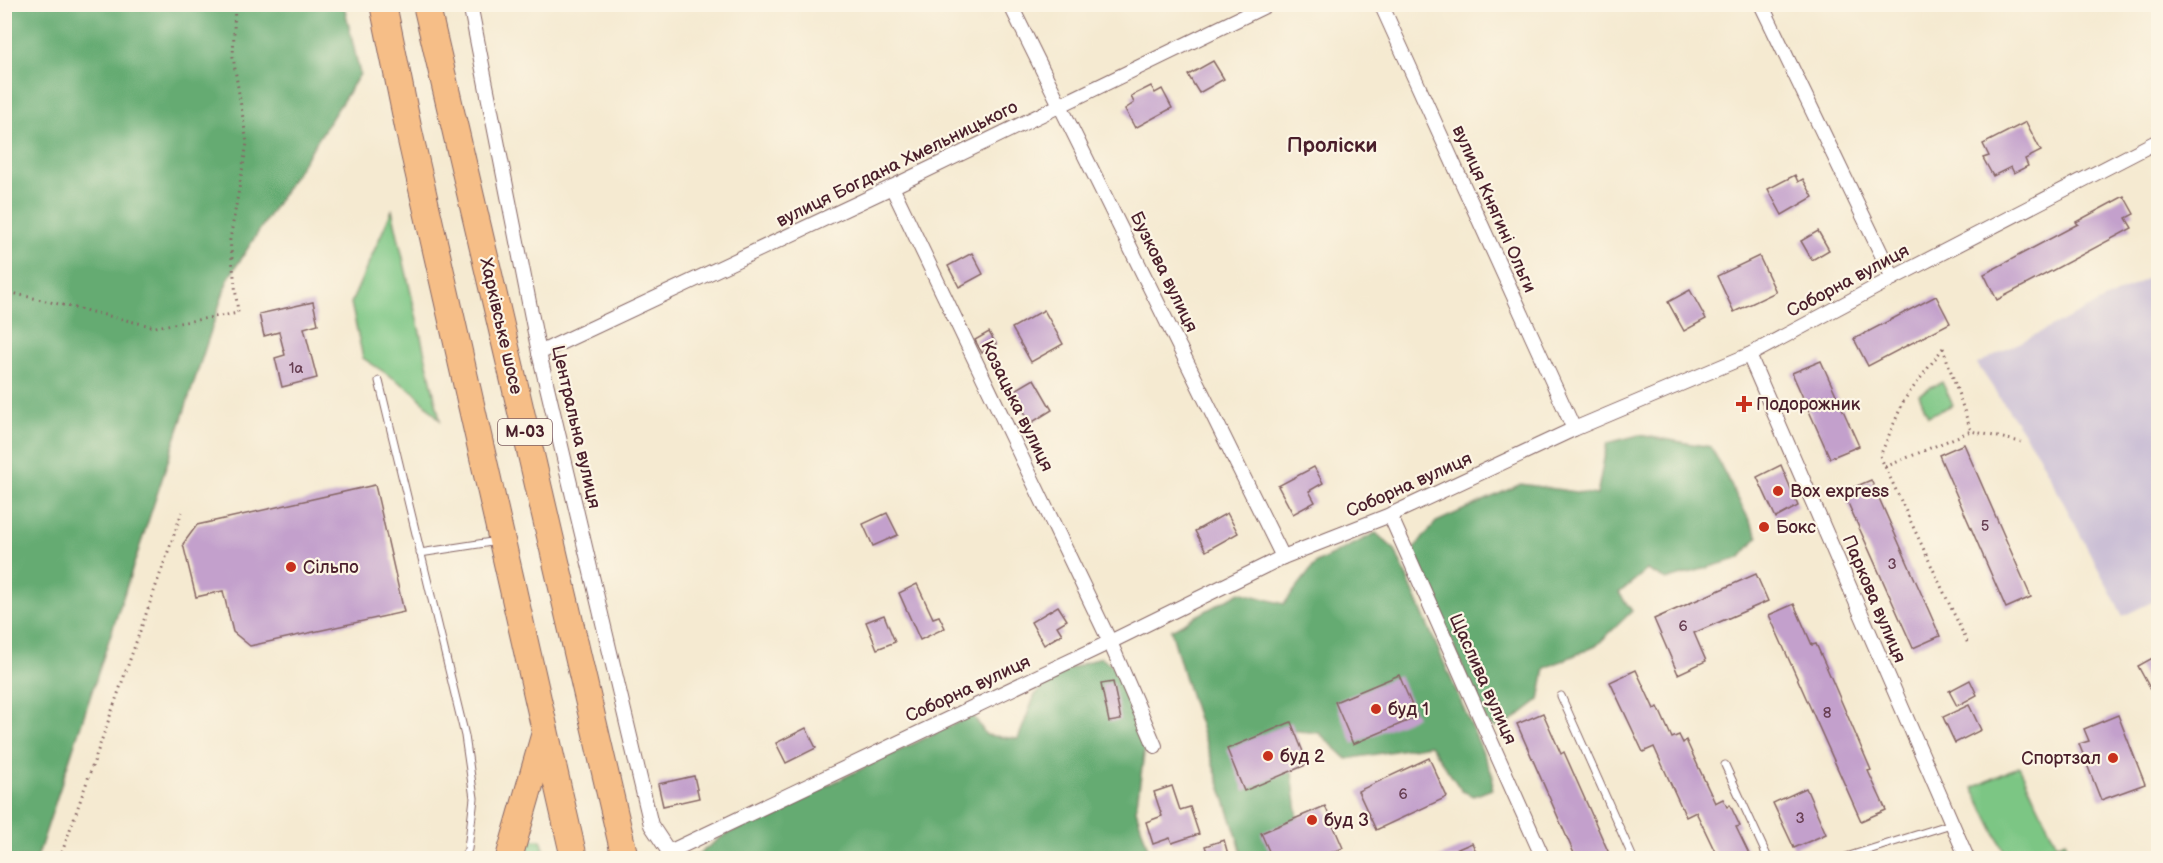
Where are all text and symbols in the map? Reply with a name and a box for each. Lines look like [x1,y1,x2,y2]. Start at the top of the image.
street label: вулиця Богдана Хмельницького [773,96,1021,232]
street label: вулиця Княгині Ольги [1448,122,1540,296]
district label: Проліски [1287,133,1377,158]
street label: Бузкова вулиця [1126,208,1202,336]
street label: Соборна вулиця [1783,240,1913,322]
street label: Харківське шосе [475,256,527,396]
street label: Козацька вулиця [976,337,1058,475]
street label: Центральна вулиця [547,343,605,511]
house number: 1а [289,359,303,378]
place label: Подорожник [1756,394,1861,415]
marker: Подорожник [1737,397,1751,411]
road number: М-03 [498,419,552,445]
street label: Соборна вулиця [1343,448,1475,522]
place label: Box express [1790,481,1889,502]
marker: Box express [1771,484,1785,498]
place label: Бокс [1776,517,1816,538]
house number: 5 [1981,517,1989,536]
marker: Бокс [1757,520,1771,534]
street label: Паркова вулиця [1838,532,1910,666]
house number: 3 [1887,555,1897,574]
place label: Сільпо [303,557,359,578]
marker: Сільпо [284,560,298,574]
street label: Щаслива вулиця [1445,610,1521,748]
house number: 6 [1678,617,1688,636]
street label: Соборна вулиця [902,651,1034,727]
place label: буд 1 [1388,699,1429,720]
marker: буд 1 [1369,702,1383,716]
house number: 8 [1823,704,1832,723]
place label: буд 2 [1280,746,1325,767]
place label: Спортзал [2021,748,2101,769]
marker: буд 2 [1261,749,1275,763]
marker: Спортзал [2106,751,2120,765]
house number: 6 [1398,785,1408,804]
house number: 3 [1795,809,1805,828]
place label: буд 3 [1324,810,1369,831]
marker: буд 3 [1305,813,1319,827]

